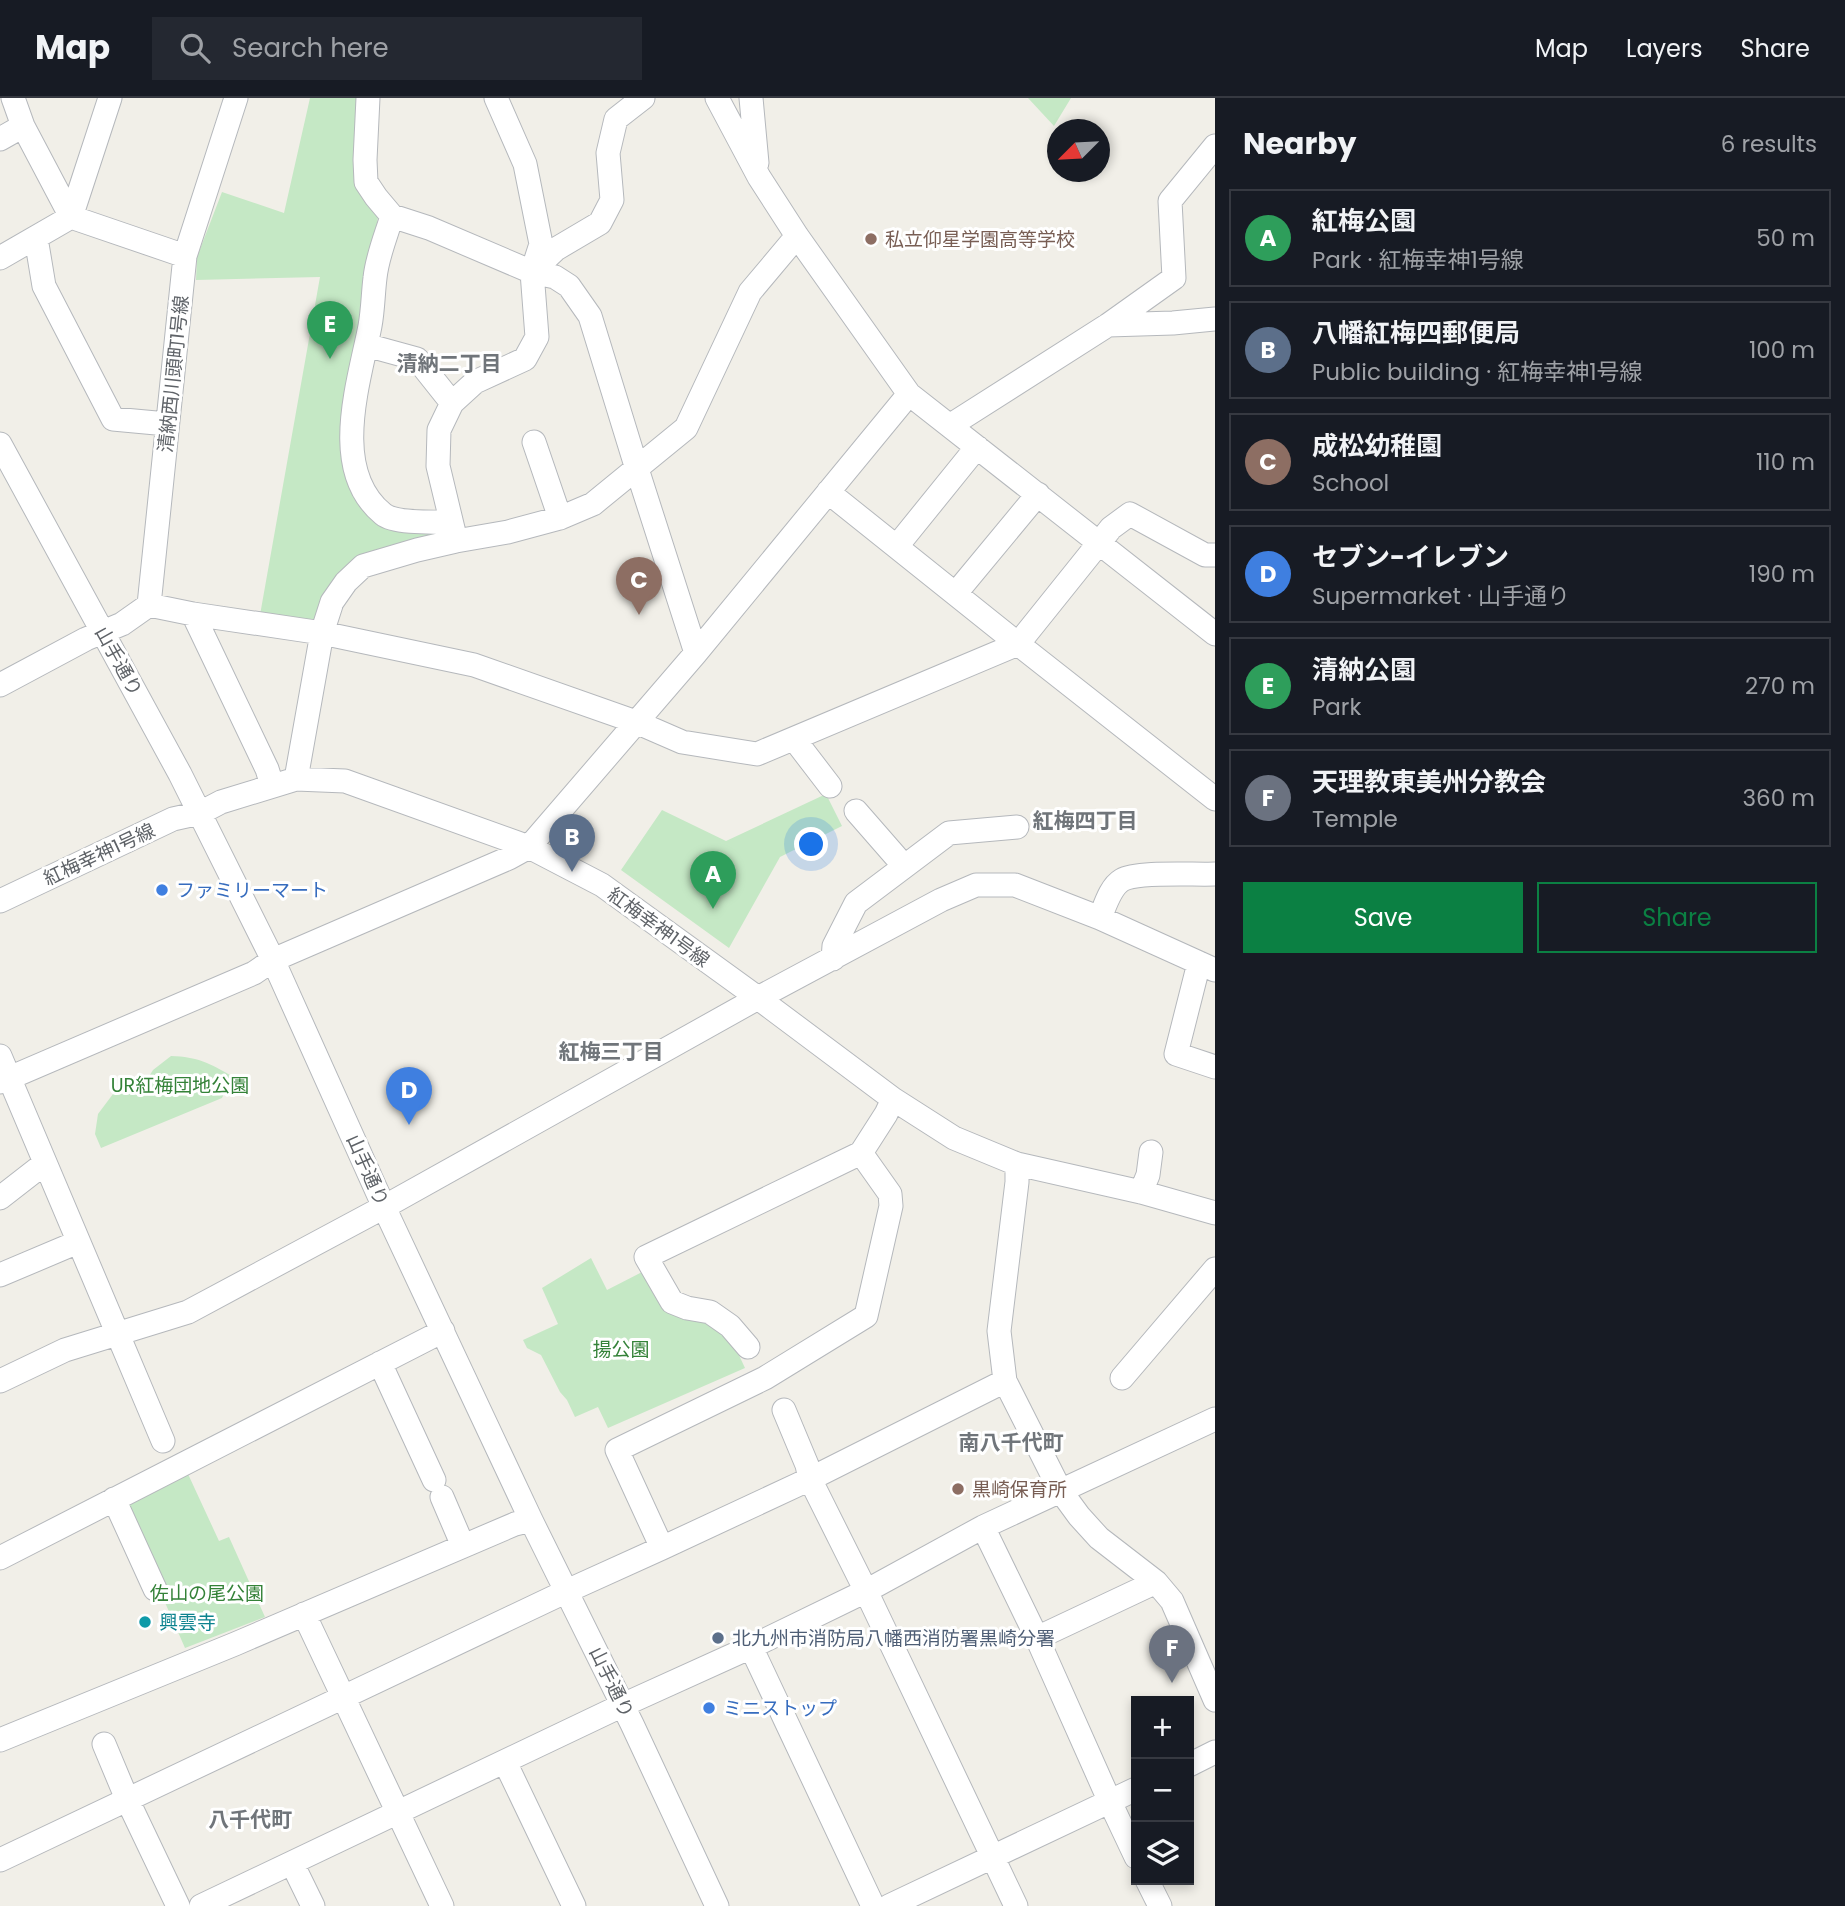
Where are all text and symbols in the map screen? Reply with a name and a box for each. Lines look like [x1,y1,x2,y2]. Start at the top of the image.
search box [152,17,642,80]
text: Map [35,24,110,71]
icon: search [176,29,214,67]
text: Search here [232,30,389,66]
text: Map [1535,32,1588,65]
text: Layers [1626,32,1702,65]
text: Share [1740,32,1810,65]
north arrow [1047,119,1110,182]
text: Nearby [1243,122,1357,165]
text: 6 results [1721,128,1817,160]
text: 紅梅公園 [1312,203,1416,239]
text: A [1260,222,1276,254]
text: 50 m [1756,222,1815,254]
place label: 私立仰星学園高等学校 [885,226,1075,253]
marker: 私立仰星学園高等学校 [863,231,879,247]
text: Park · 紅梅幸神1号線 [1312,244,1524,276]
street label: 清納西川頭町1号線 [152,294,195,454]
pin: E [307,301,353,359]
text: 八幡紅梅四郵便局 [1312,315,1520,351]
text: B [1260,334,1276,366]
text: 100 m [1749,334,1815,366]
district label: 清納二丁目 [397,349,502,378]
text: Public building · 紅梅幸神1号線 [1312,356,1643,388]
text: 成松幼稚園 [1312,428,1442,464]
text: C [1259,446,1277,478]
text: 110 m [1756,446,1815,478]
text: School [1312,467,1389,499]
text: セブン-イレブン [1312,539,1509,575]
pin: C [616,557,662,615]
text: D [1260,558,1276,590]
text: 190 m [1749,558,1815,590]
text: Supermarket · 山手通り [1312,580,1570,612]
street label: 山手通り [88,621,149,701]
text: 清納公園 [1312,652,1416,688]
text: E [1262,670,1274,702]
text: 270 m [1745,670,1815,702]
text: Park [1312,691,1361,723]
text: 天理教東美州分教会 [1312,764,1546,800]
text: F [1262,782,1274,814]
text: 360 m [1743,782,1815,814]
text: Temple [1312,803,1398,835]
district label: 紅梅四丁目 [1033,806,1138,835]
pin: B [549,814,595,872]
street label: 紅梅幸神1号線 [39,817,159,892]
your location [794,827,828,861]
pin: A [690,851,736,909]
place label: ファミリーマート [176,877,328,904]
street label: 紅梅幸神1号線 [602,881,715,974]
marker: ファミリーマート [154,882,170,898]
button: Save [1243,882,1523,953]
button: Share [1537,882,1817,953]
district label: 紅梅三丁目 [559,1037,664,1066]
pin: D [386,1067,432,1125]
park label: UR紅梅団地公園 [111,1072,249,1099]
street label: 山手通り [340,1130,395,1210]
park label: 揚公園 [592,1336,650,1363]
district label: 南八千代町 [959,1428,1064,1457]
place label: 黒崎保育所 [972,1476,1067,1503]
marker: 黒崎保育所 [950,1481,966,1497]
park label: 佐山の尾公園 [150,1580,264,1607]
place label: 興雲寺 [159,1609,216,1636]
marker: 興雲寺 [137,1614,153,1630]
place label: 北九州市消防局八幡西消防署黒崎分署 [732,1625,1055,1652]
pin: F [1149,1625,1195,1683]
marker: 北九州市消防局八幡西消防署黒崎分署 [710,1630,726,1646]
street label: 山手通り [583,1642,640,1722]
place label: ミニストップ [723,1695,837,1722]
map controls [1131,1696,1194,1885]
button: + [1131,1696,1194,1759]
marker: ミニストップ [701,1700,717,1716]
button: − [1131,1759,1194,1822]
district label: 八千代町 [208,1805,292,1834]
button: layers [1131,1822,1194,1885]

